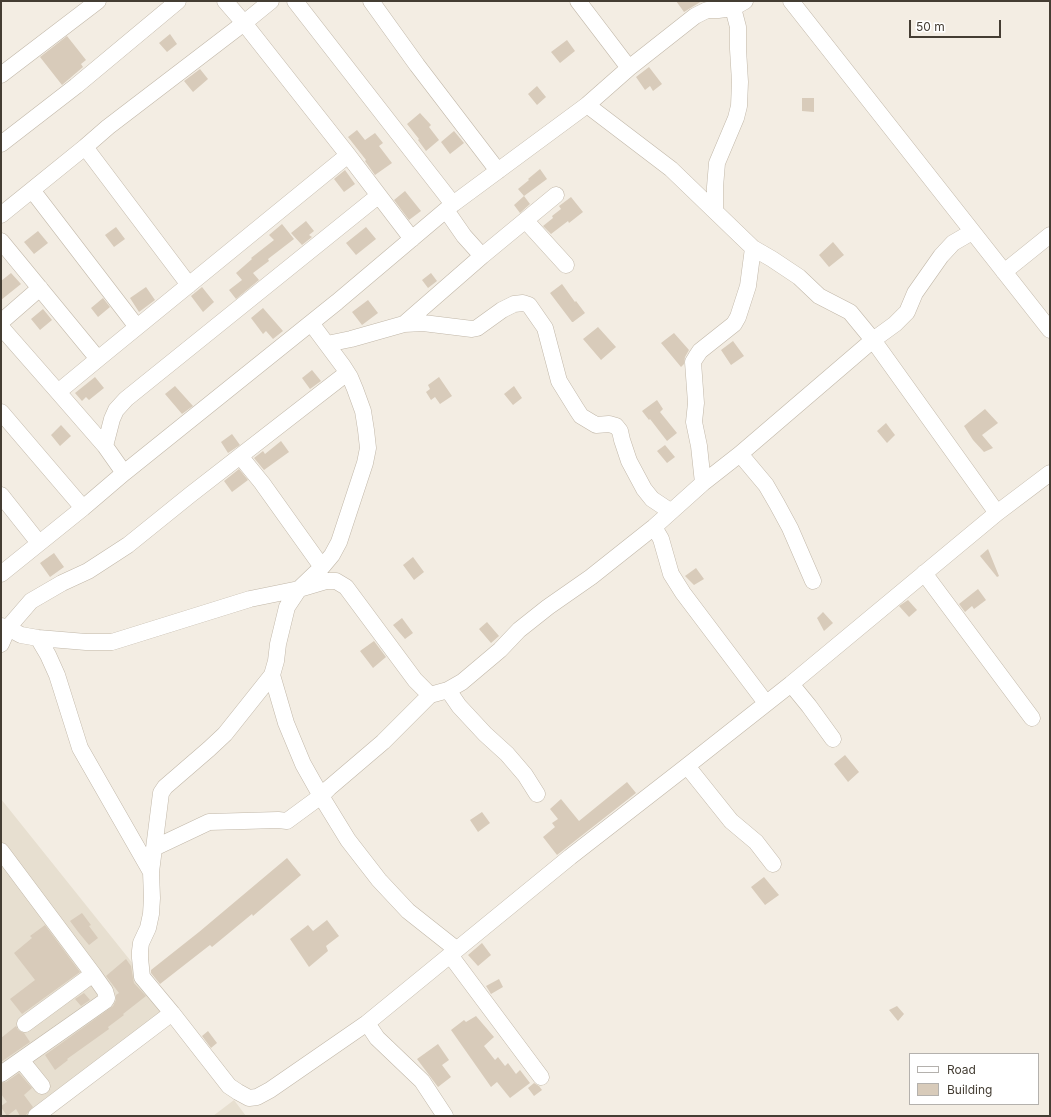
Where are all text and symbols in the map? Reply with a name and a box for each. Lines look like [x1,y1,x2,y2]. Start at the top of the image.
scale bar [911,12,1003,38]
text: 50 m [916,19,945,34]
legend [909,1053,1039,1105]
text: Road [947,1062,976,1077]
text: Building [947,1082,992,1097]

